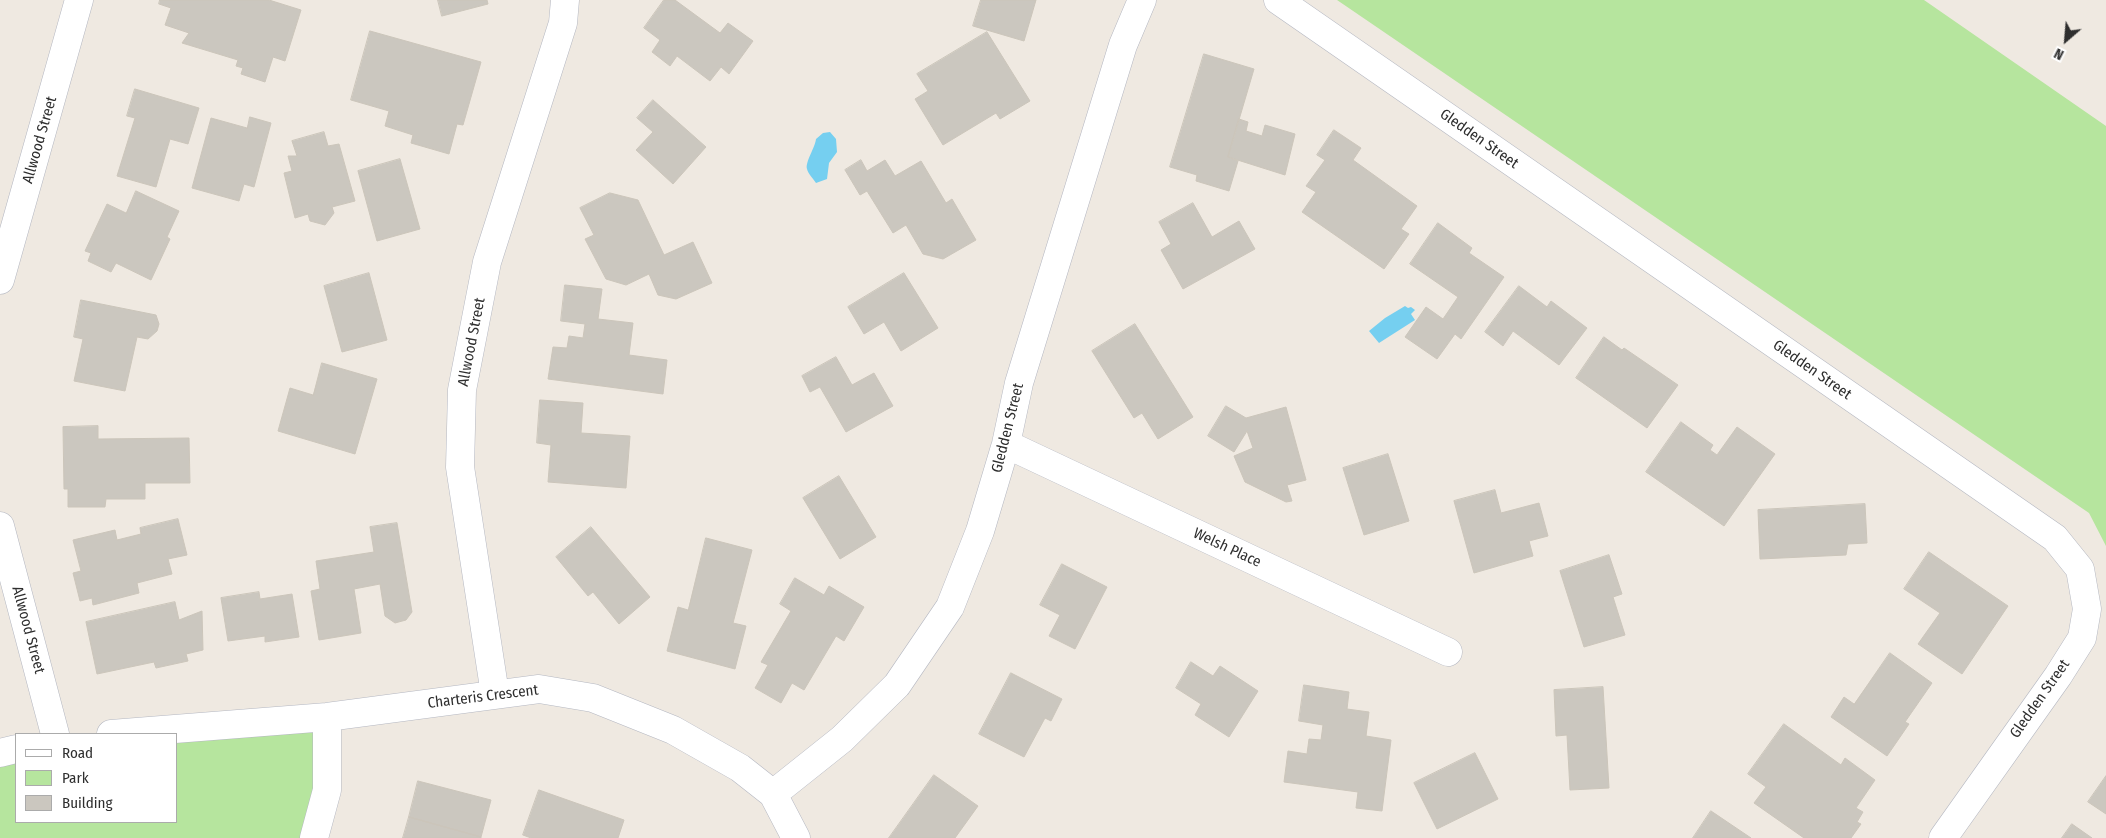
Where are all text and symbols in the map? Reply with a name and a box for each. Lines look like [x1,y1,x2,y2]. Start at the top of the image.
north arrow [2041,15,2091,65]
text: N [2051,44,2067,63]
street label: Allwood Street [19,94,61,186]
street label: Gledden Street [1436,105,1522,173]
street label: Allwood Street [455,296,489,388]
street label: Gledden Street [1769,336,1855,404]
street label: Gledden Street [988,381,1028,475]
street label: Welsh Place [1190,524,1264,572]
street label: Allwood Street [8,584,48,676]
street label: Gledden Street [2006,656,2074,742]
street label: Charteris Crescent [427,681,539,713]
legend [15,733,178,823]
text: Road [62,744,93,762]
text: Park [62,769,89,787]
text: Building [62,794,113,812]

